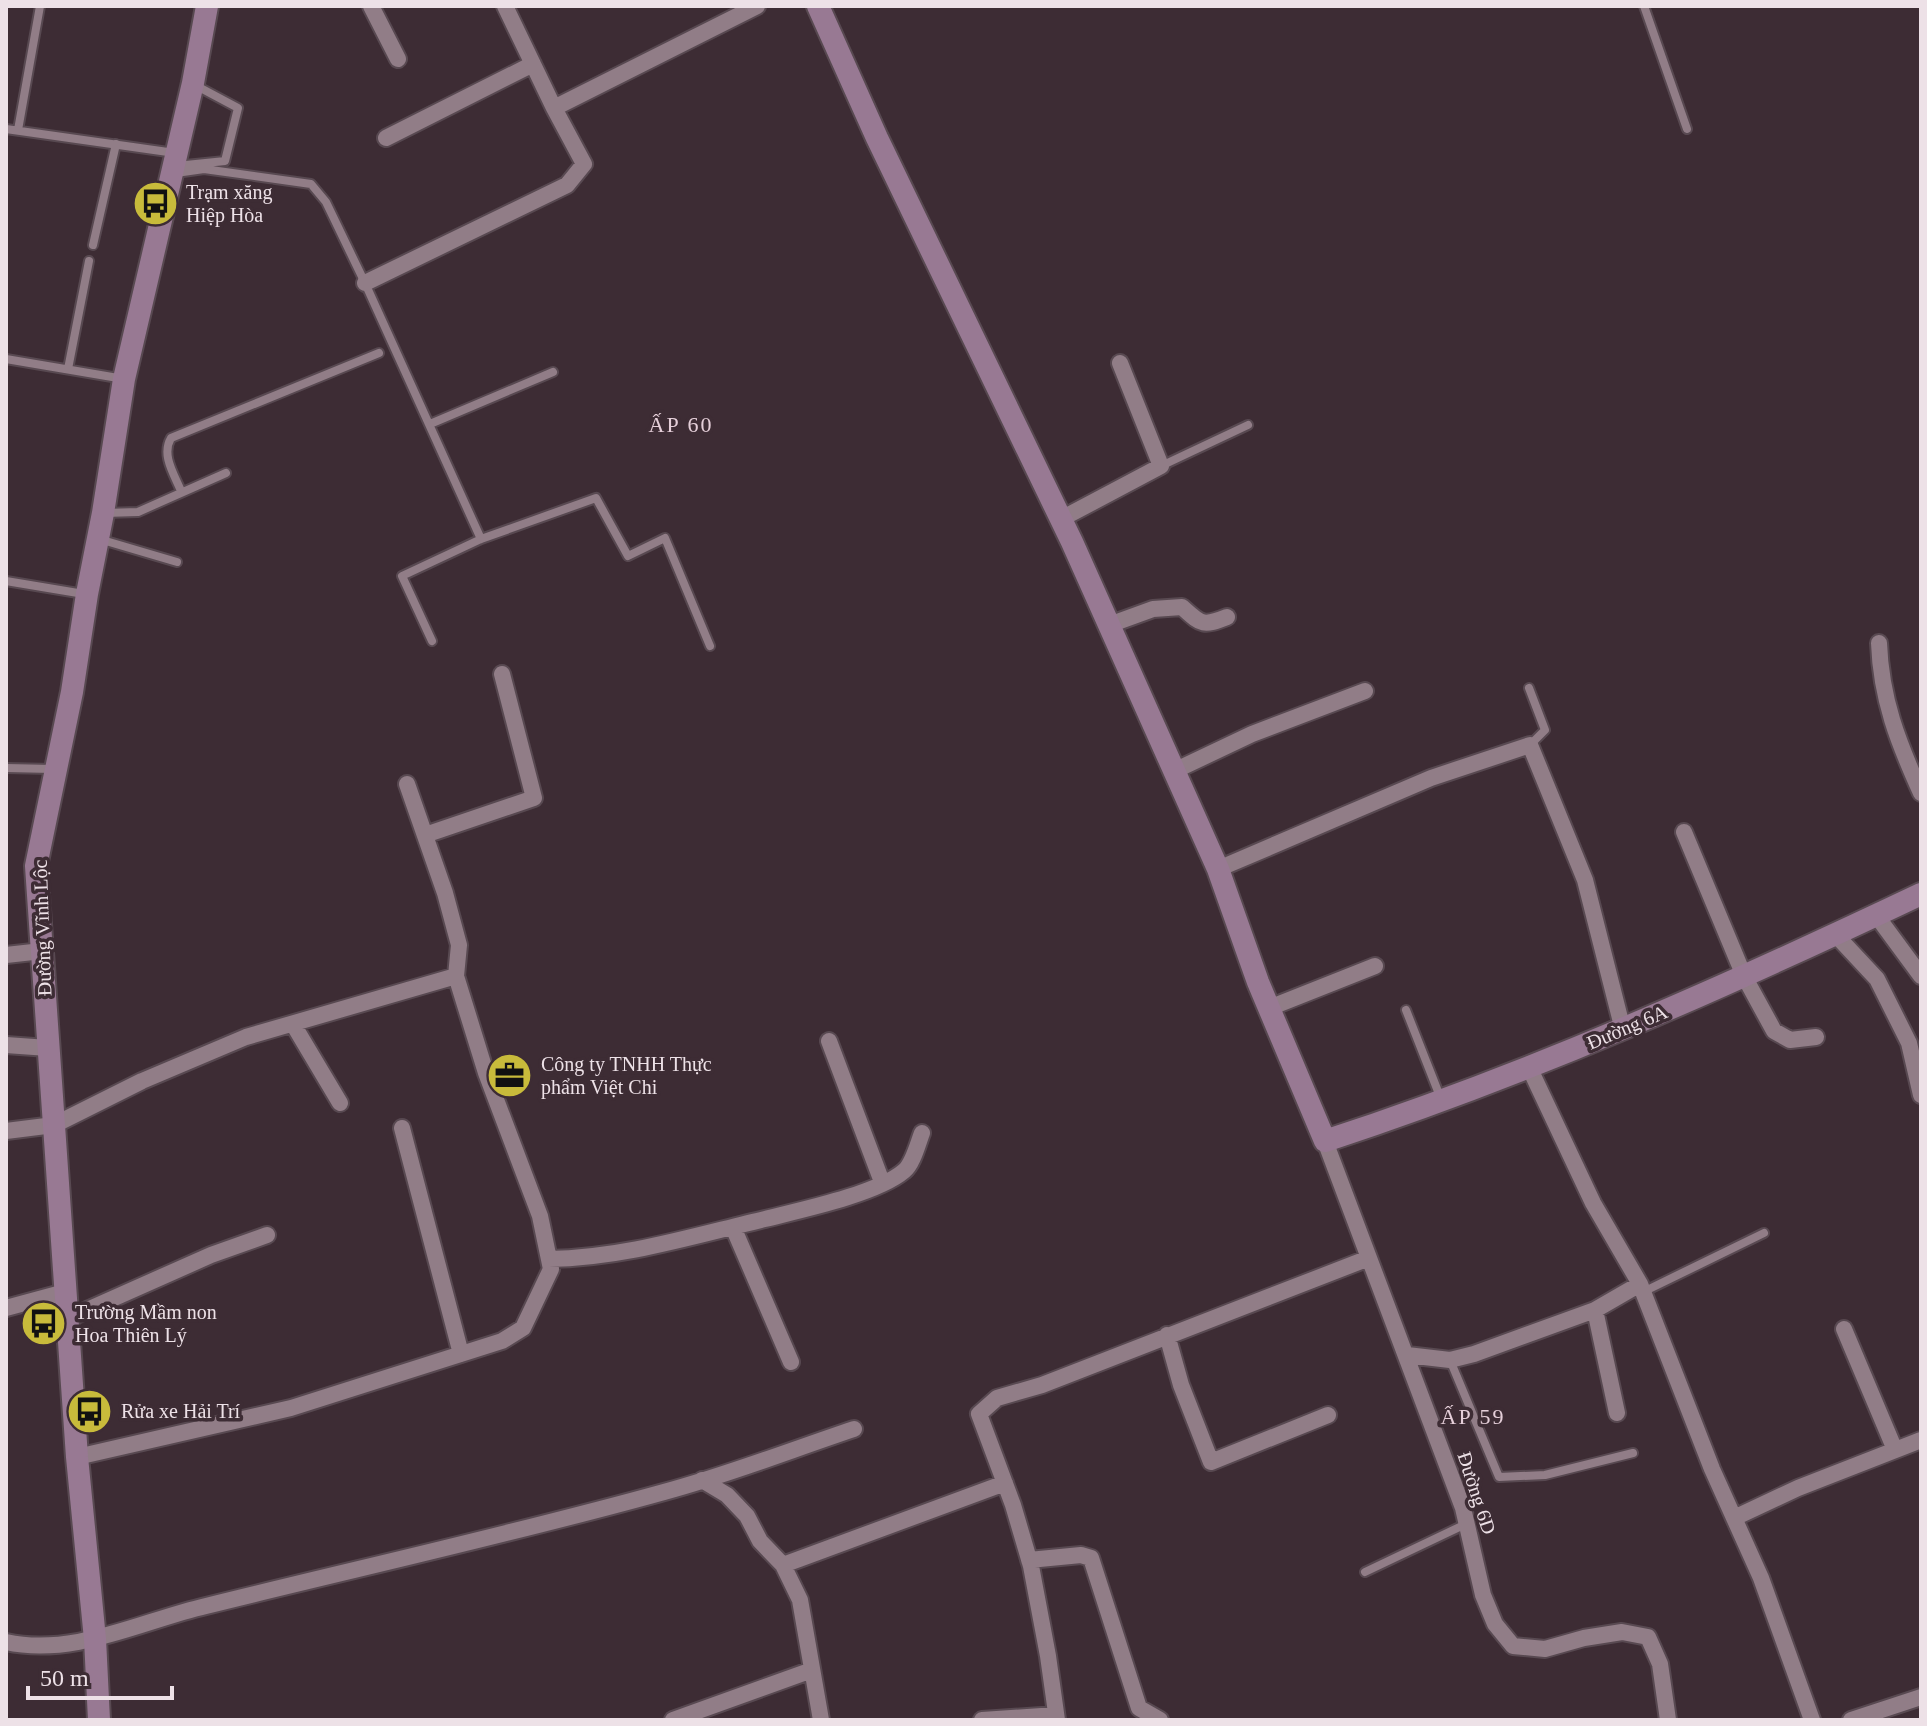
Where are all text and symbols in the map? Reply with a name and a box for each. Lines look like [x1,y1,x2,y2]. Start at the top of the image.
bus stop icon: Trạm xăng Hiệp Hòa [131,180,179,228]
place label: Trạm xăng Hiệp Hòa [186,181,272,227]
district label: ẤP 60 [649,412,713,437]
street label: Đường Vĩnh Lộc [29,859,56,997]
street label: Đường 6A [1583,1000,1671,1055]
office icon: Công ty TNHH Thực phẩm Việt Chi [486,1052,534,1100]
place label: Công ty TNHH Thực phẩm Việt Chi [541,1053,712,1099]
bus stop icon: Trường Mầm non Hoa Thiên Lý [20,1300,68,1348]
place label: Trường Mầm non Hoa Thiên Lý [75,1301,217,1347]
bus stop icon: Rửa xe Hải Trí [66,1387,114,1435]
place label: Rửa xe Hải Trí [121,1400,241,1422]
district label: ẤP 59 [1441,1404,1505,1429]
street label: Đường 6D [1452,1449,1501,1537]
scale bar [28,1650,172,1700]
text: 50 m [40,1665,89,1691]

